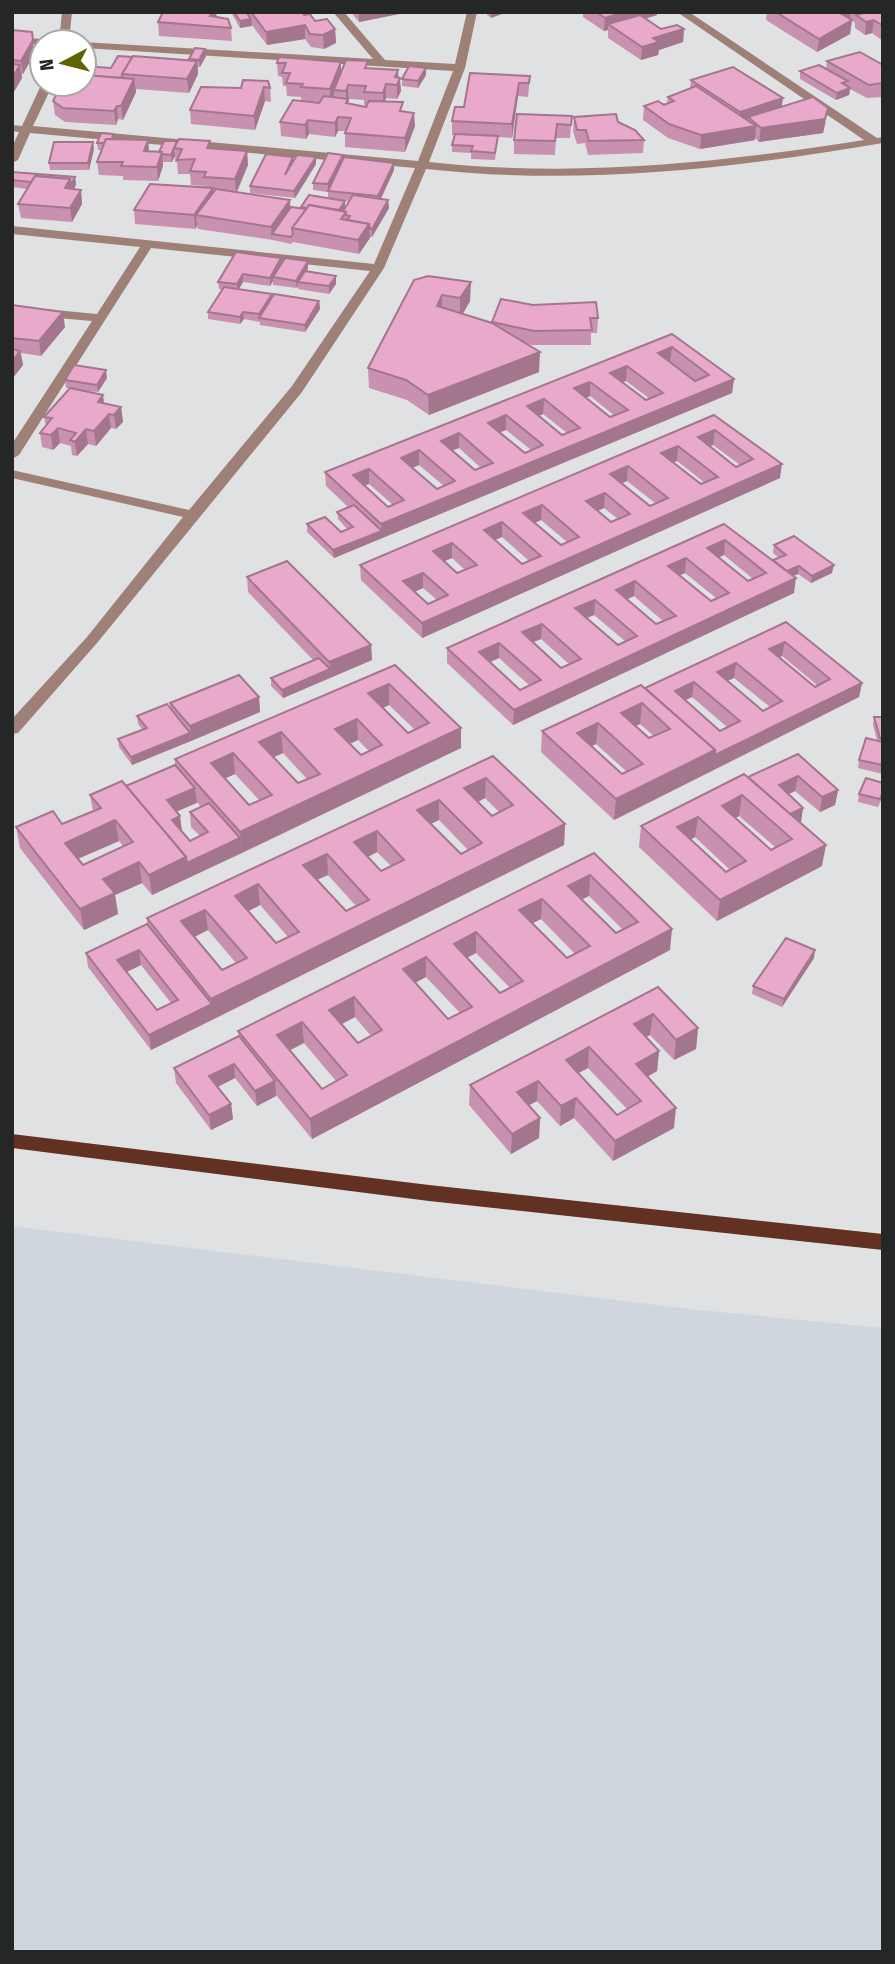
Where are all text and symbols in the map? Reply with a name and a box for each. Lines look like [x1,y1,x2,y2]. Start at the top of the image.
north arrow [28,28,98,98]
text: N [35,58,59,72]

